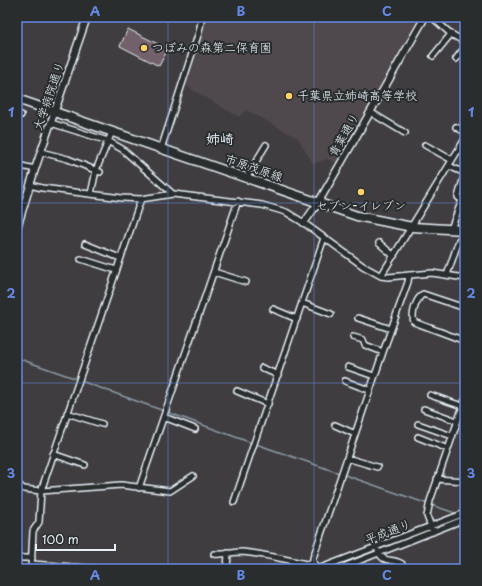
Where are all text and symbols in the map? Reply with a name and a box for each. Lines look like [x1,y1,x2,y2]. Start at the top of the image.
text: A [90,1,100,20]
text: B [237,1,246,20]
text: C [382,1,392,20]
place label: つぼみの森第二保育園 [152,38,272,56]
marker: つぼみの森第二保育園 [139,43,149,53]
street label: 大学病院通り [28,59,68,133]
place label: 千葉県立姉崎高等学校 [297,86,417,104]
marker: 千葉県立姉崎高等学校 [284,91,294,101]
text: 1 [8,102,14,121]
text: 1 [468,102,474,121]
street label: 青葉通り [323,109,363,160]
district label: 姉崎 [206,128,234,149]
street label: 市原茂原線 [223,149,286,185]
marker: セブン-イレブン [356,187,366,197]
place label: セブン-イレブン [316,196,406,214]
text: 2 [6,283,16,302]
text: 2 [466,283,476,302]
text: 3 [7,463,16,482]
text: 3 [467,463,476,482]
street label: 平成通り [362,514,413,548]
scale bar [36,526,115,552]
text: 100 m [42,530,79,548]
text: A [90,565,100,584]
text: B [237,565,246,584]
text: C [382,565,392,584]

